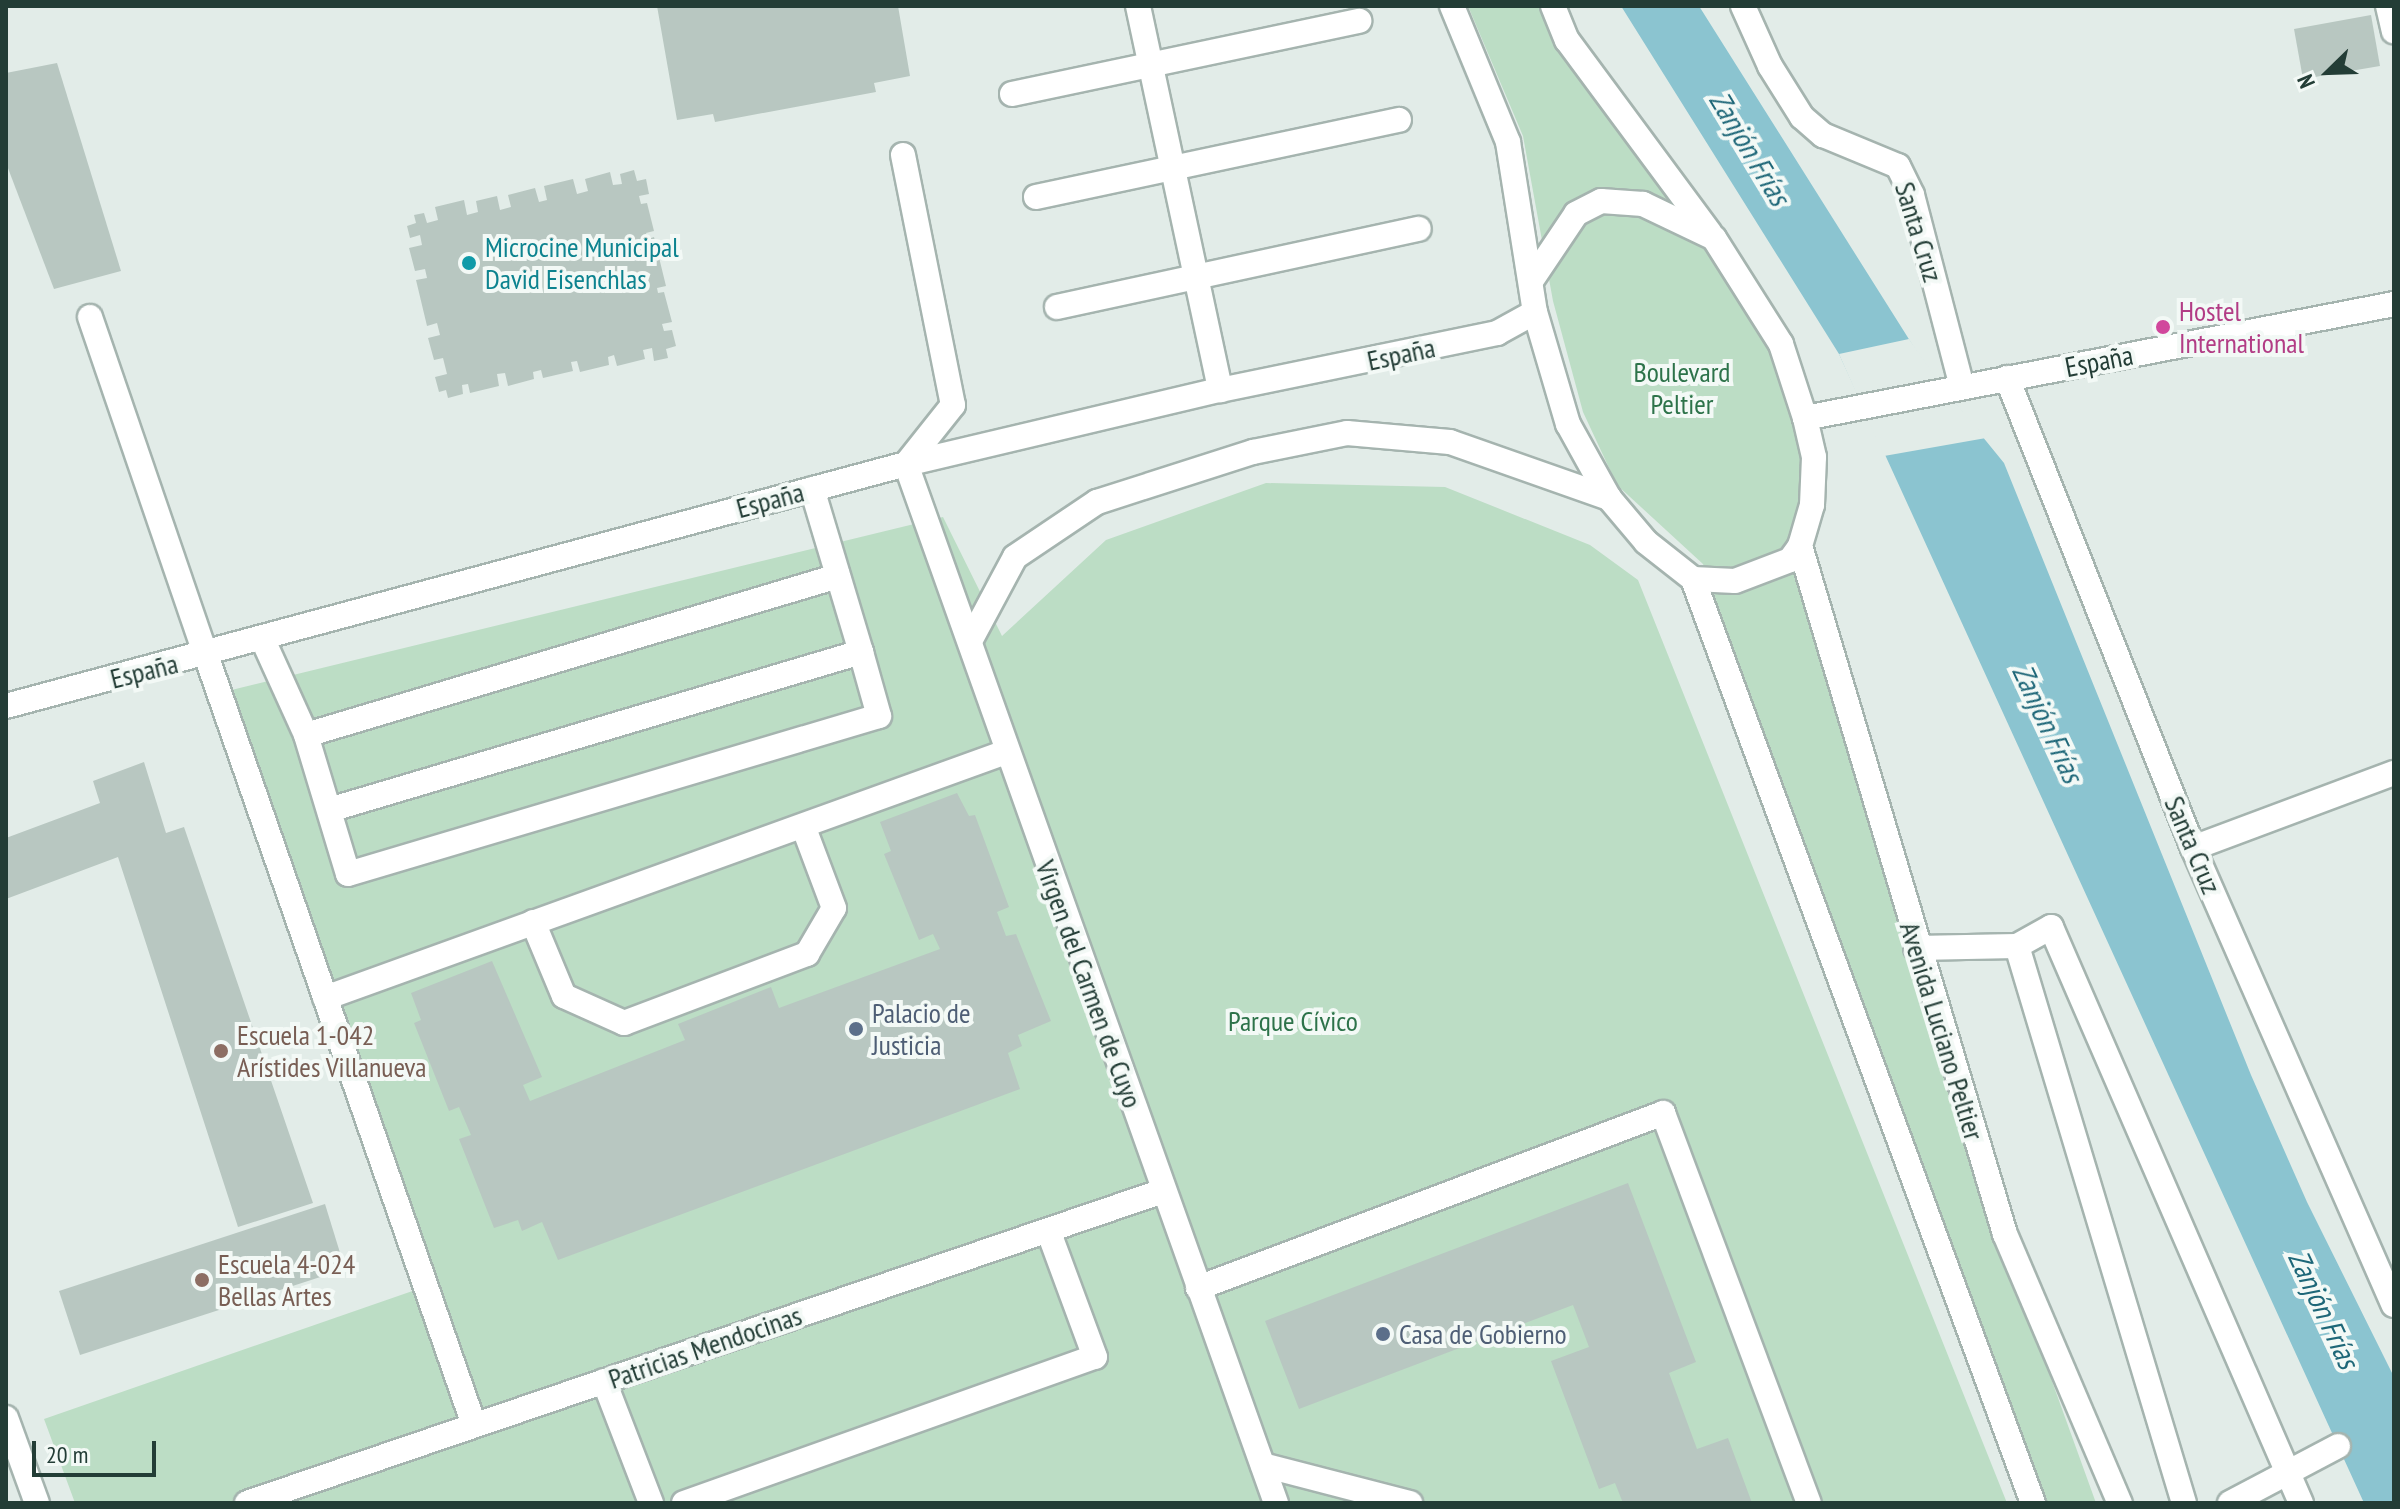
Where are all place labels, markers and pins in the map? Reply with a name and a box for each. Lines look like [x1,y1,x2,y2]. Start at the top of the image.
place label: Microcine Municipal David Eisenchlas [485,230,679,296]
marker: Microcine Municipal David Eisenchlas [460,254,478,272]
place label: Hostel International [2179,294,2304,360]
marker: Hostel International [2154,318,2172,336]
place label: Palacio de Justicia [872,996,971,1062]
place label: Escuela 1-042 Arístides Villanueva [237,1018,427,1084]
marker: Palacio de Justicia [847,1020,865,1038]
marker: Escuela 1-042 Arístides Villanueva [212,1042,230,1060]
place label: Escuela 4-024 Bellas Artes [218,1247,355,1313]
marker: Escuela 4-024 Bellas Artes [193,1271,211,1289]
place label: Casa de Gobierno [1399,1317,1567,1351]
marker: Casa de Gobierno [1374,1325,1392,1343]

